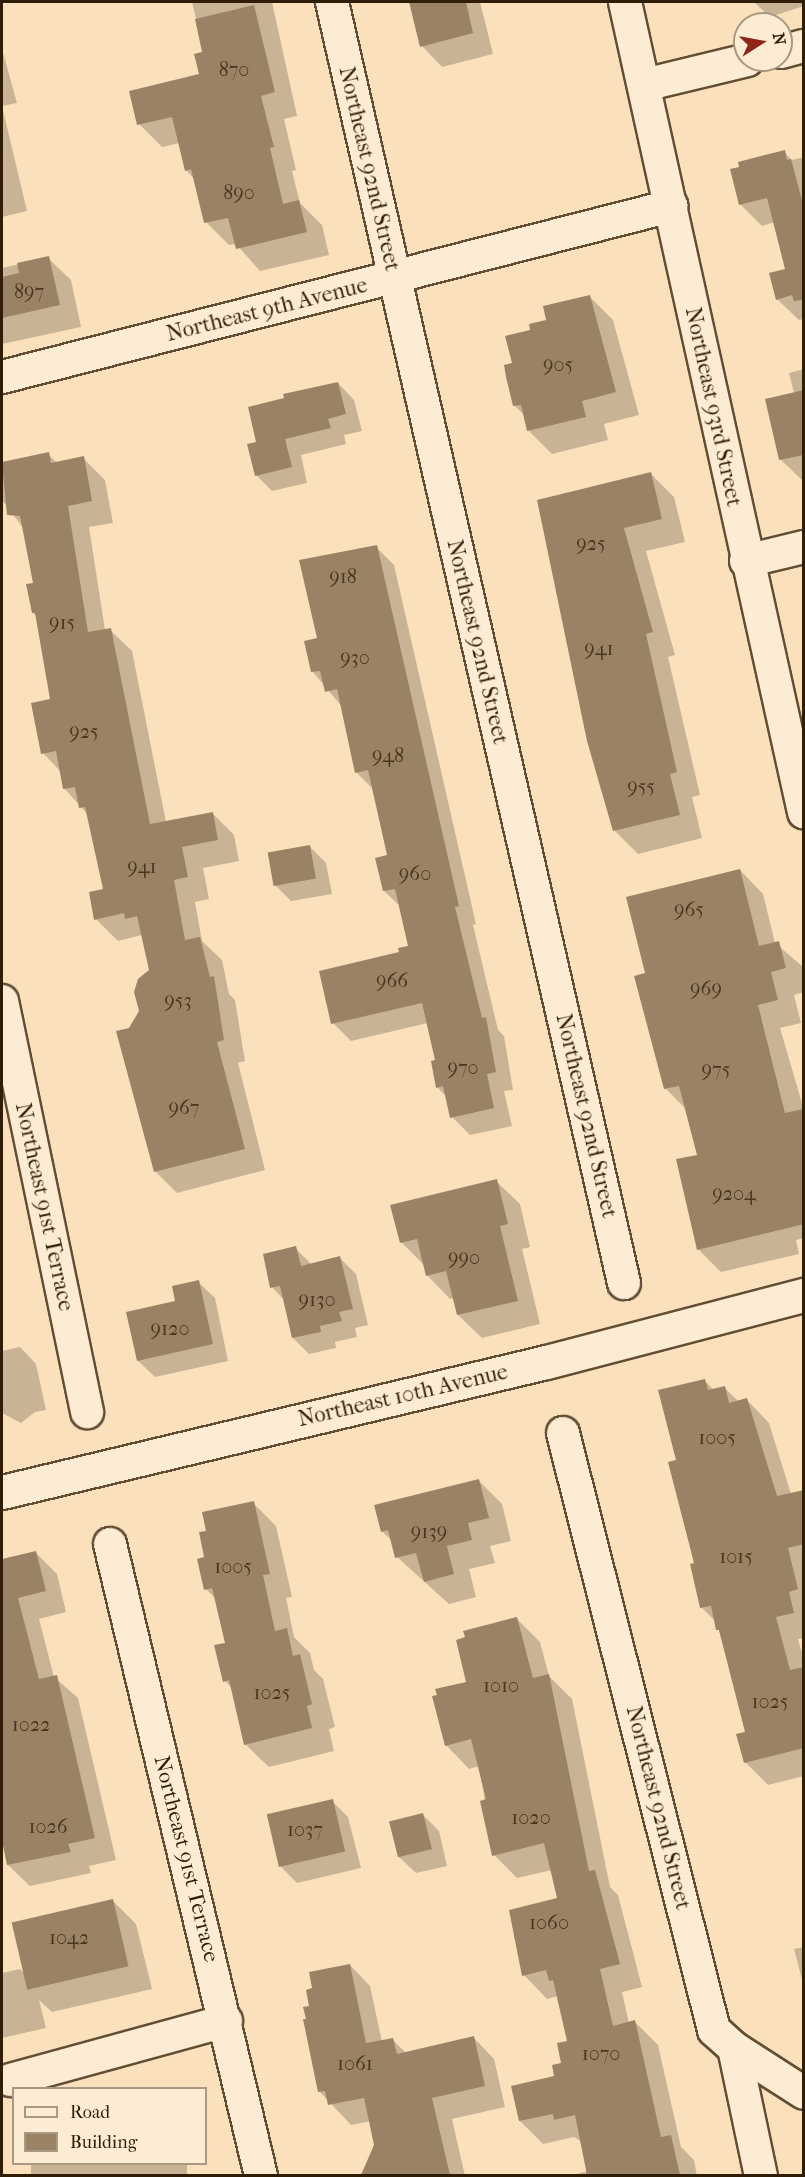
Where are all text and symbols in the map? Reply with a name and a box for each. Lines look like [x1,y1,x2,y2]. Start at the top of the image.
north arrow [733,12,793,72]
text: N [769,31,790,47]
house number: 870 [219,57,249,81]
street label: Northeast 92nd Street [333,64,405,274]
house number: 890 [223,180,255,204]
street label: Northeast 9th Avenue [164,272,370,348]
house number: 897 [14,279,44,303]
street label: Northeast 93rd Street [679,305,747,509]
house number: 905 [543,352,573,376]
house number: 925 [576,531,606,555]
street label: Northeast 92nd Street [441,537,513,747]
house number: 918 [329,564,357,588]
house number: 915 [49,610,75,634]
house number: 941 [584,636,614,660]
house number: 930 [340,645,370,669]
house number: 925 [69,719,99,743]
house number: 948 [372,743,404,767]
house number: 955 [627,774,655,798]
house number: 941 [127,854,157,878]
house number: 960 [399,861,431,885]
house number: 965 [674,897,704,921]
house number: 966 [376,968,408,992]
house number: 969 [690,976,722,1000]
house number: 953 [164,988,192,1012]
street label: Northeast 92nd Street [550,1011,622,1221]
house number: 970 [447,1055,479,1079]
house number: 975 [702,1057,730,1081]
house number: 967 [169,1095,199,1119]
street label: Northeast 91st Terrace [9,1101,79,1313]
house number: 9204 [712,1181,756,1205]
house number: 990 [448,1245,480,1269]
house number: 9130 [299,1287,335,1311]
house number: 9120 [151,1316,189,1340]
street label: Northeast 10th Avenue [296,1359,510,1433]
house number: 1005 [698,1425,736,1449]
house number: 9139 [411,1519,447,1543]
house number: 1015 [719,1544,753,1568]
house number: 1005 [214,1554,252,1578]
house number: 1010 [483,1673,519,1697]
house number: 1025 [254,1680,290,1704]
house number: 1025 [752,1689,788,1713]
street label: Northeast 92nd Street [620,1703,696,1913]
house number: 1022 [12,1712,50,1736]
street label: Northeast 91st Terrace [148,1753,224,1965]
house number: 1020 [511,1805,551,1829]
house number: 1026 [28,1814,68,1838]
house number: 1037 [287,1817,323,1841]
house number: 1060 [529,1910,569,1934]
house number: 1042 [49,1925,89,1949]
house number: 1070 [582,2041,620,2065]
house number: 1061 [337,2051,373,2075]
legend [12,2087,207,2165]
text: Road [70,2102,110,2123]
text: Building [70,2132,137,2153]

